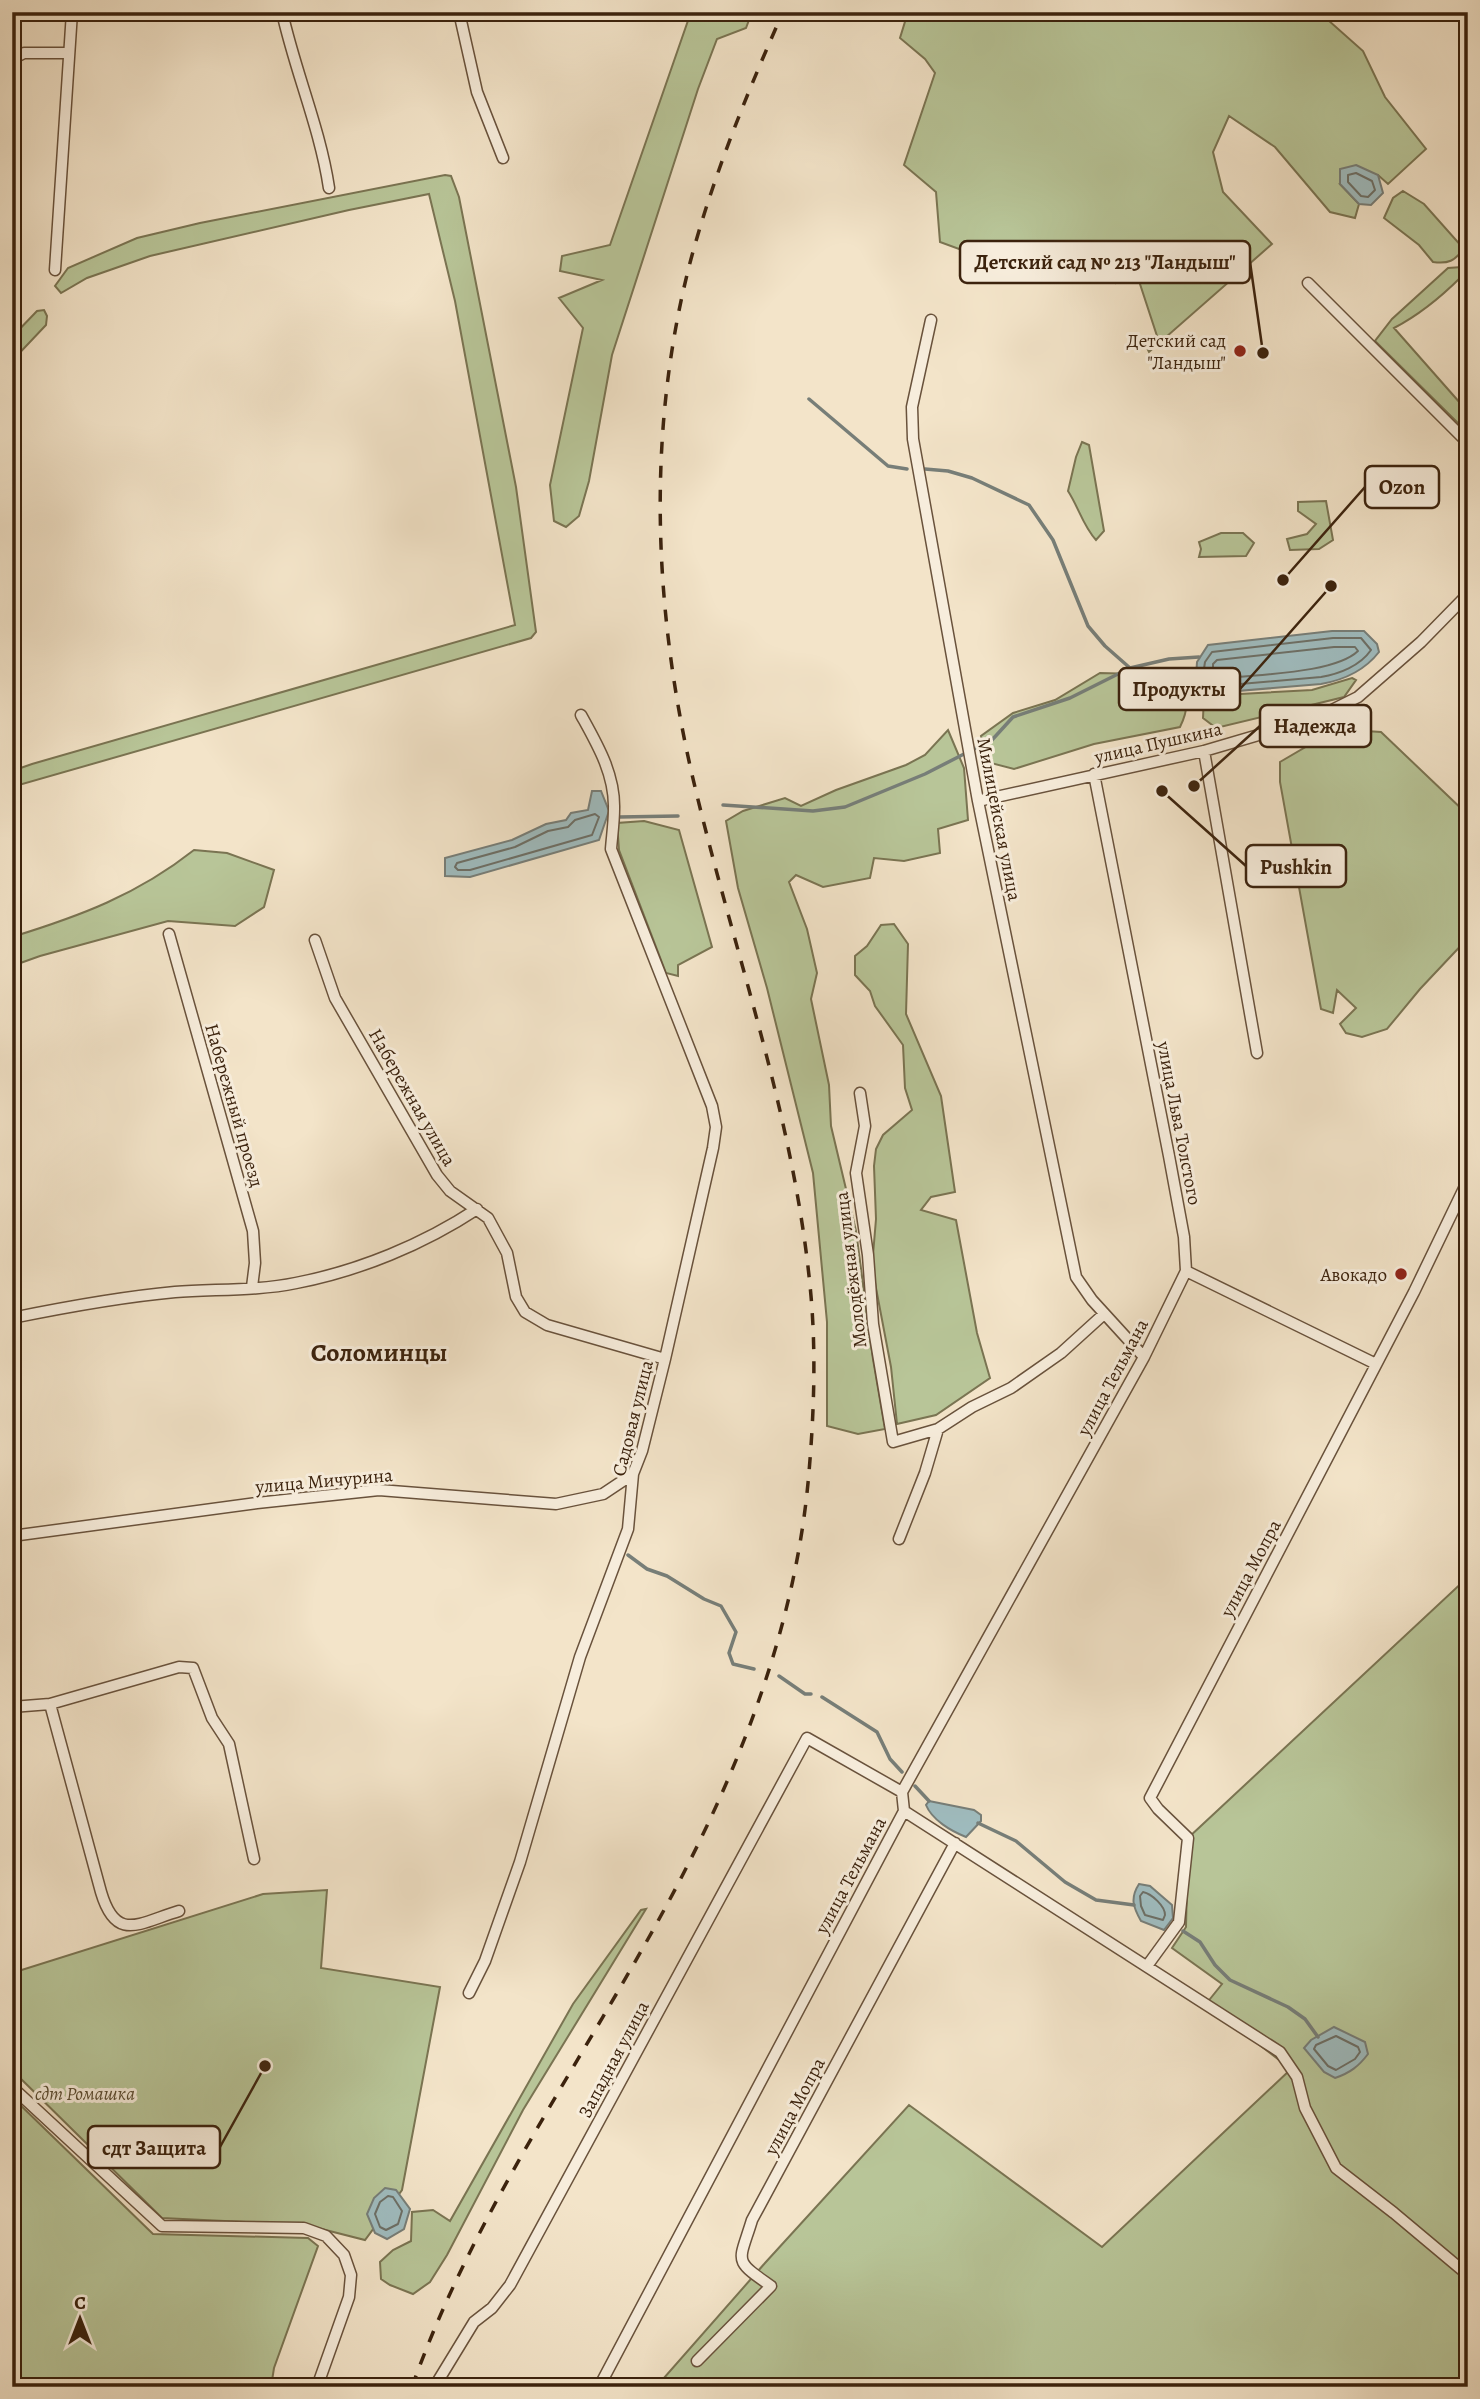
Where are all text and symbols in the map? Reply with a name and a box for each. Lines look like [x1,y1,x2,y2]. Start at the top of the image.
callout: Детский сад № 213 "Ландыш" [960,241,1250,283]
text: Детский сад № 213 "Ландыш" [974,248,1236,276]
place label: Детский сад "Ландыш" [1127,328,1226,376]
marker: Детский сад "Ландыш" [1232,343,1248,359]
callout: Ozon [1365,466,1439,508]
text: Ozon [1379,473,1425,501]
callout: Продукты [1119,668,1240,710]
text: Продукты [1132,675,1226,703]
callout: Надежда [1260,705,1371,747]
text: Надежда [1274,712,1356,740]
street label: улица Пушкина [1091,716,1225,771]
street label: Милицейская улица [970,735,1028,903]
callout: Pushkin [1246,845,1346,887]
text: Pushkin [1260,853,1332,881]
street label: Набережный проезд [198,1020,270,1190]
street label: Набережная улица [362,1024,462,1171]
street label: улица Льва Толстого [1150,1038,1208,1207]
street label: Молодёжная улица [828,1190,873,1350]
place label: Авокадо [1319,1262,1387,1288]
marker: Авокадо [1393,1266,1409,1282]
street label: улица Тельмана [1071,1314,1155,1442]
district label: Соломинцы [311,1335,447,1370]
street label: Садовая улица [606,1357,660,1479]
street label: улица Мичурина [253,1462,394,1500]
street label: улица Мопра [1214,1515,1288,1623]
street label: улица Тельмана [809,1812,893,1940]
street label: Западная улица [572,1996,656,2122]
street label: улица Мопра [758,2053,832,2161]
park label: сдт Ромашка [35,2081,135,2107]
callout: сдт Защита [88,2126,220,2168]
text: сдт Защита [102,2134,206,2162]
north arrow [46,2284,116,2354]
text: С [74,2290,86,2316]

